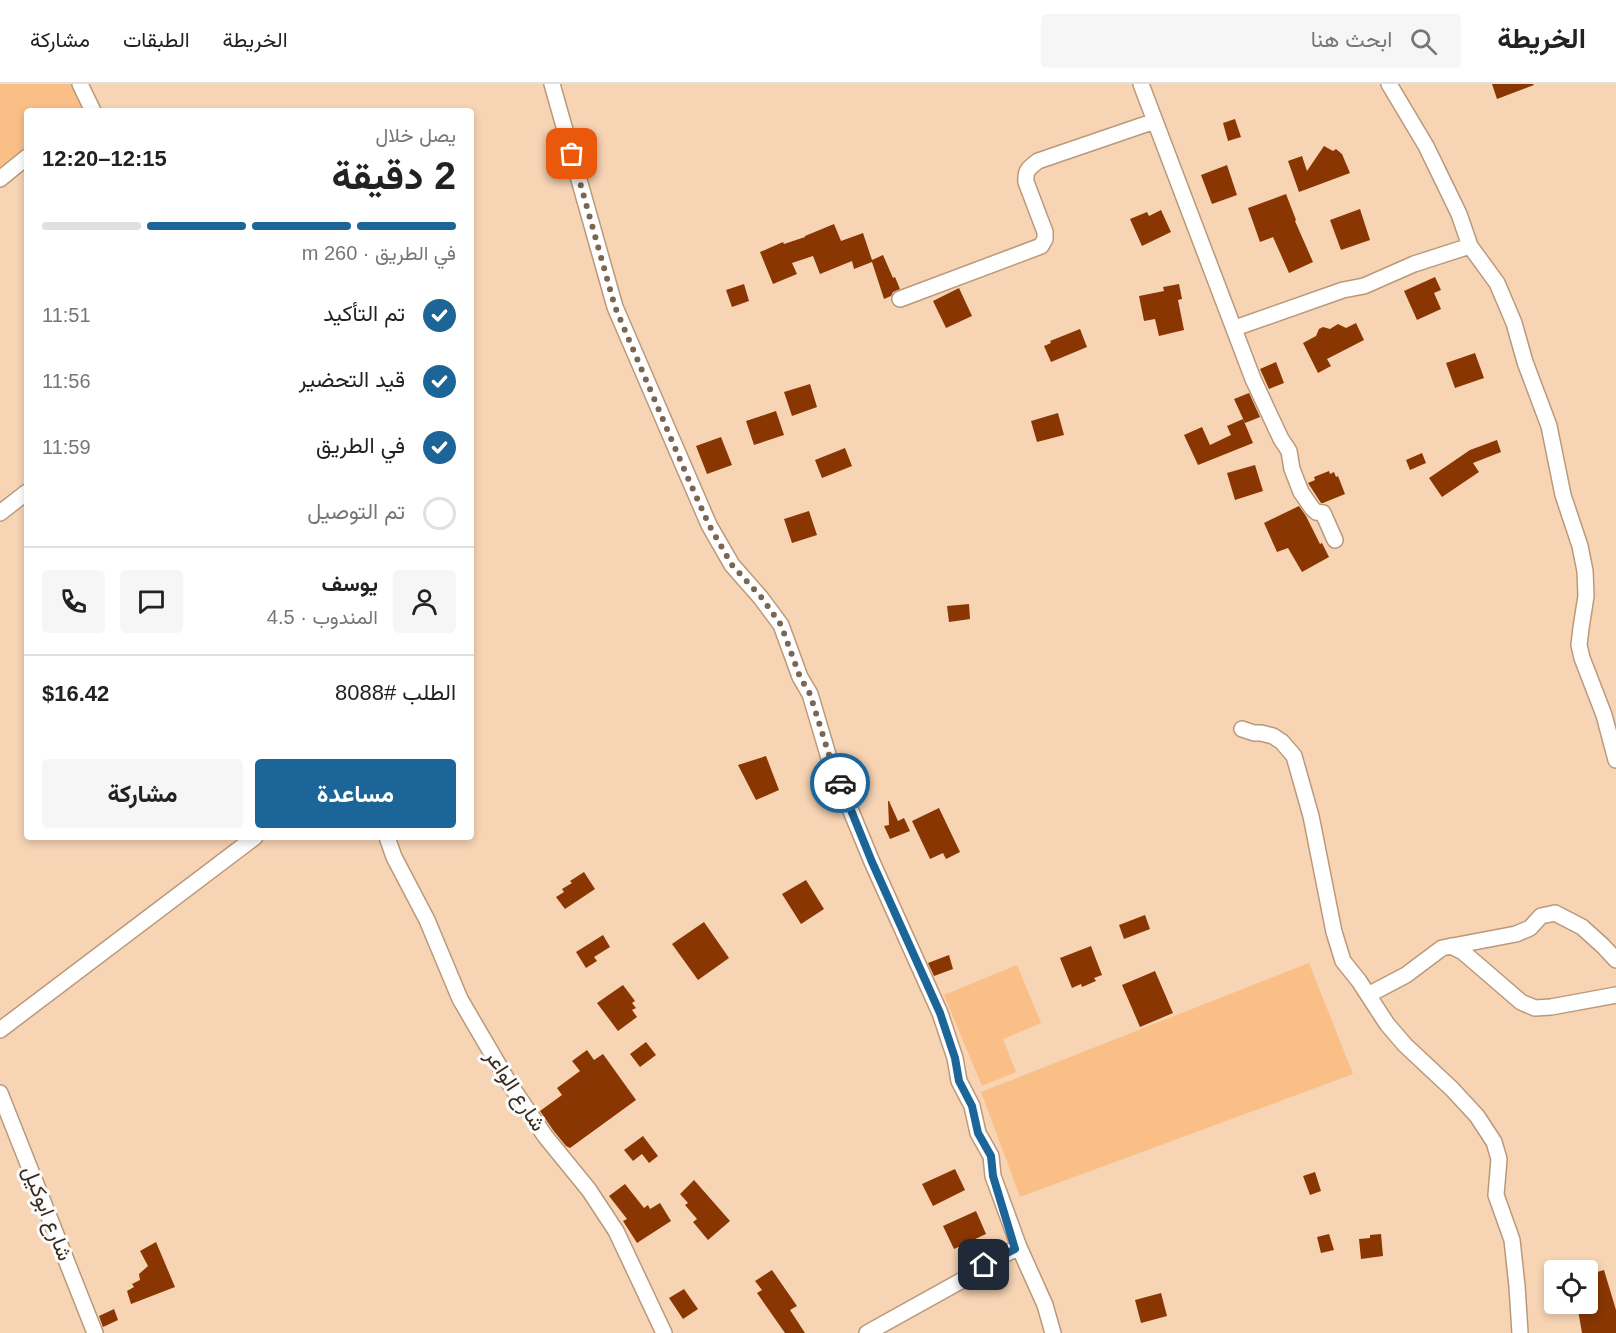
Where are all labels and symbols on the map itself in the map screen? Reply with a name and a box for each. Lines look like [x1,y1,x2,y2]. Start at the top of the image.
pin [546,128,597,179]
courier [810,753,870,813]
street label: شارع الواعر [478,1044,551,1137]
street label: شارع ابوكيل [16,1162,77,1265]
pin [958,1239,1009,1290]

